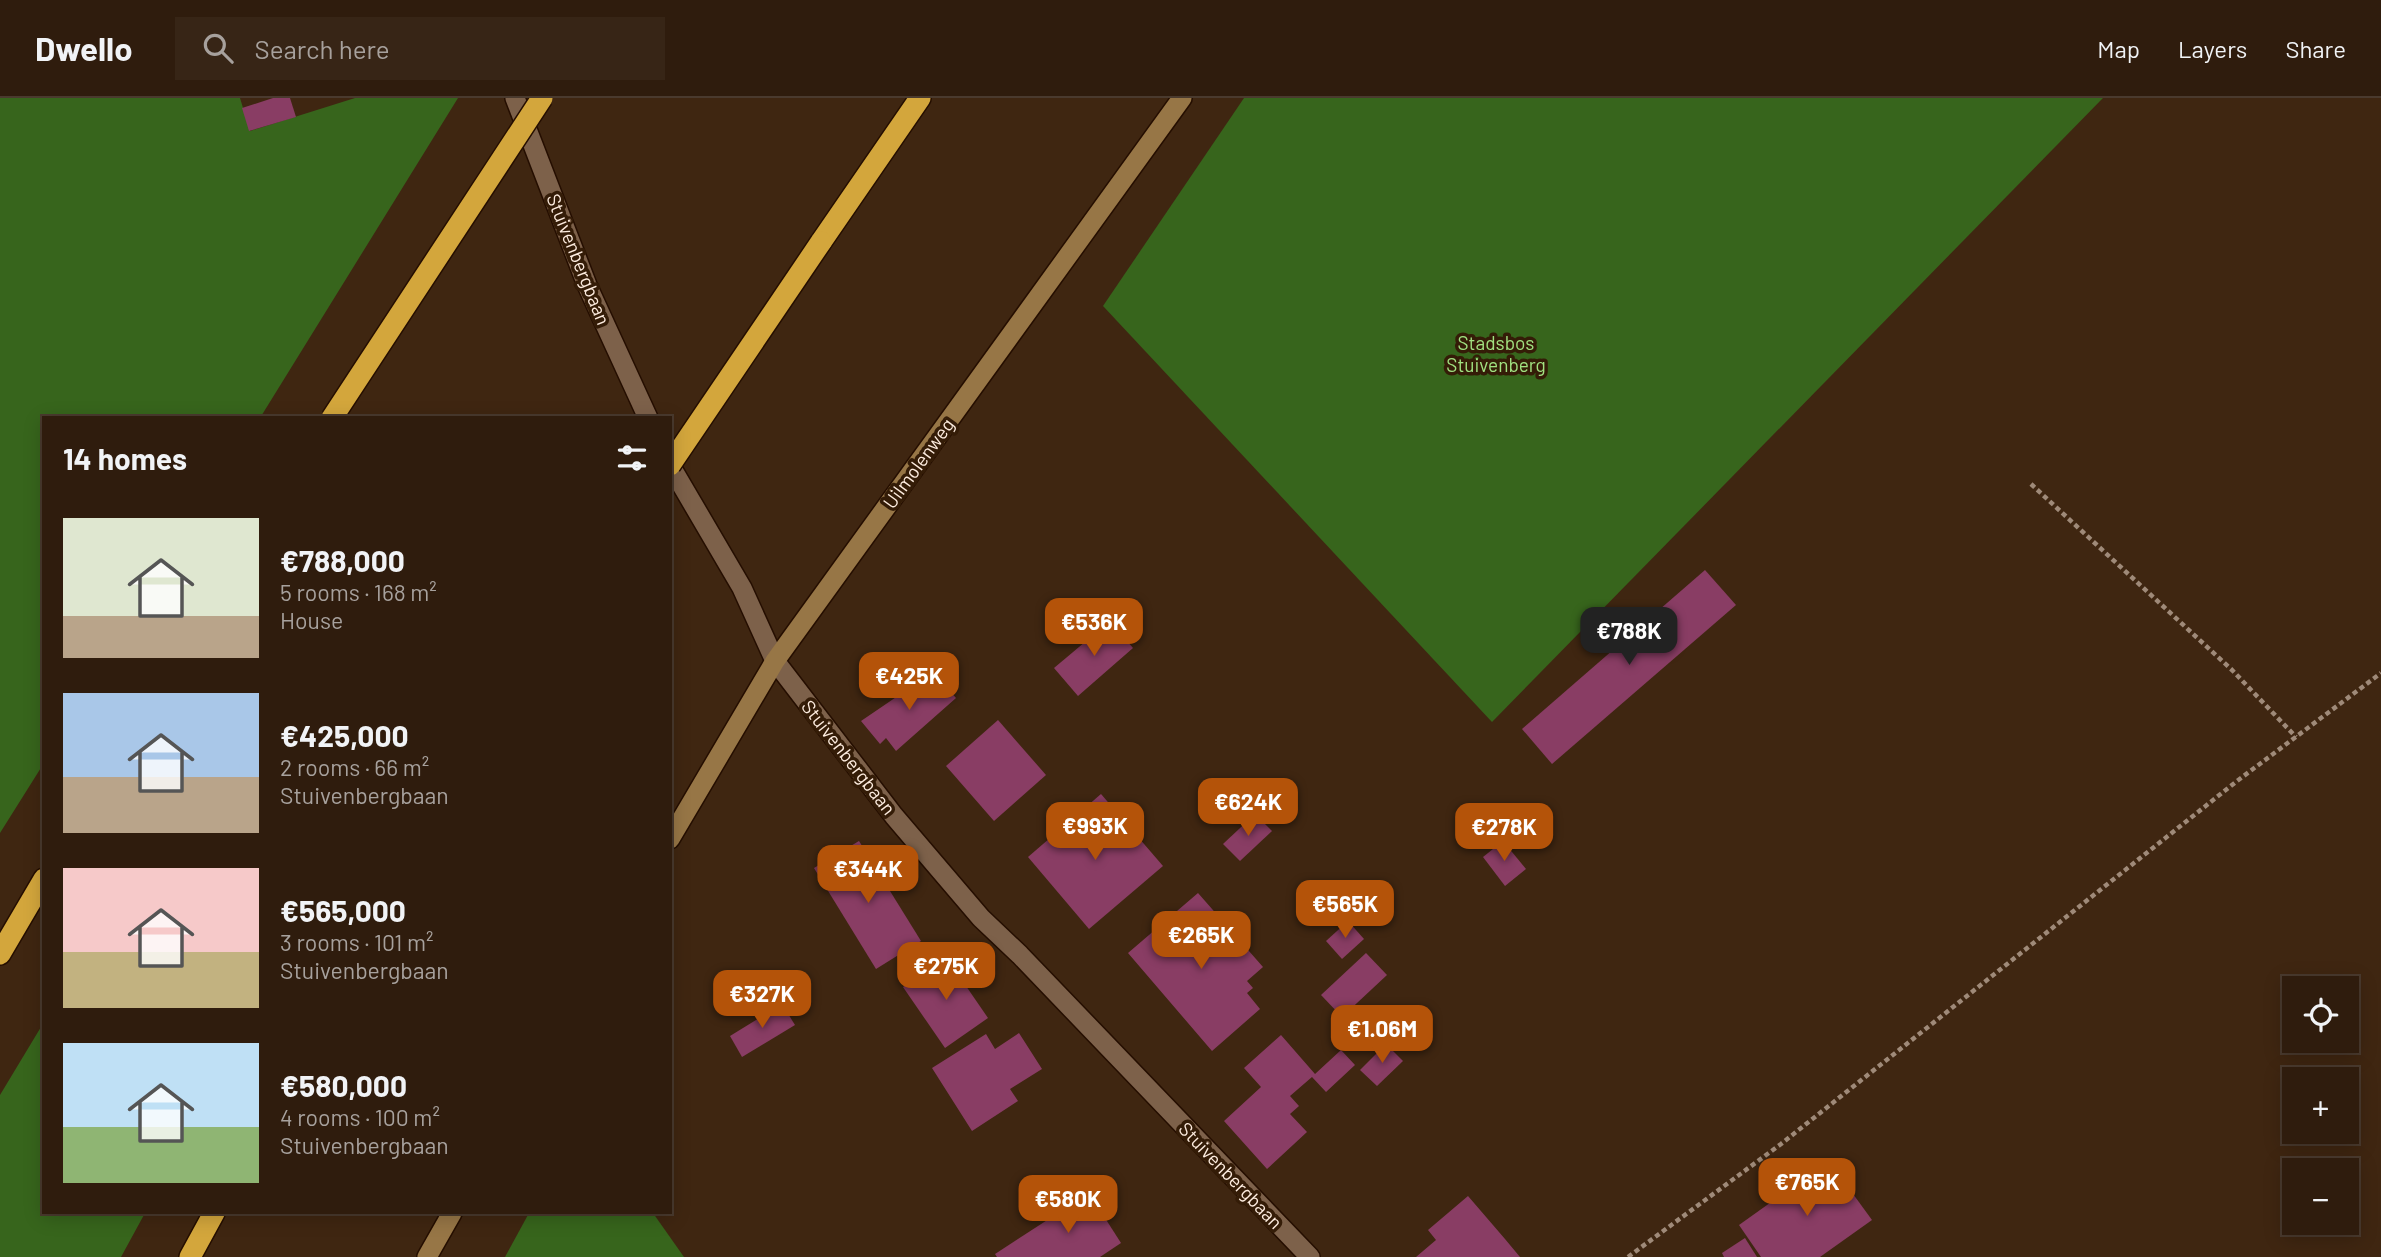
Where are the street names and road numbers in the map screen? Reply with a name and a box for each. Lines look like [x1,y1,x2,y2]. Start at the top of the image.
street label: Stuivenbergbaan [542,190,616,328]
street label: Uilmolenweg [878,413,958,513]
street label: Stuivenbergbaan [797,695,901,819]
street label: Stuivenbergbaan [1174,1117,1288,1233]

